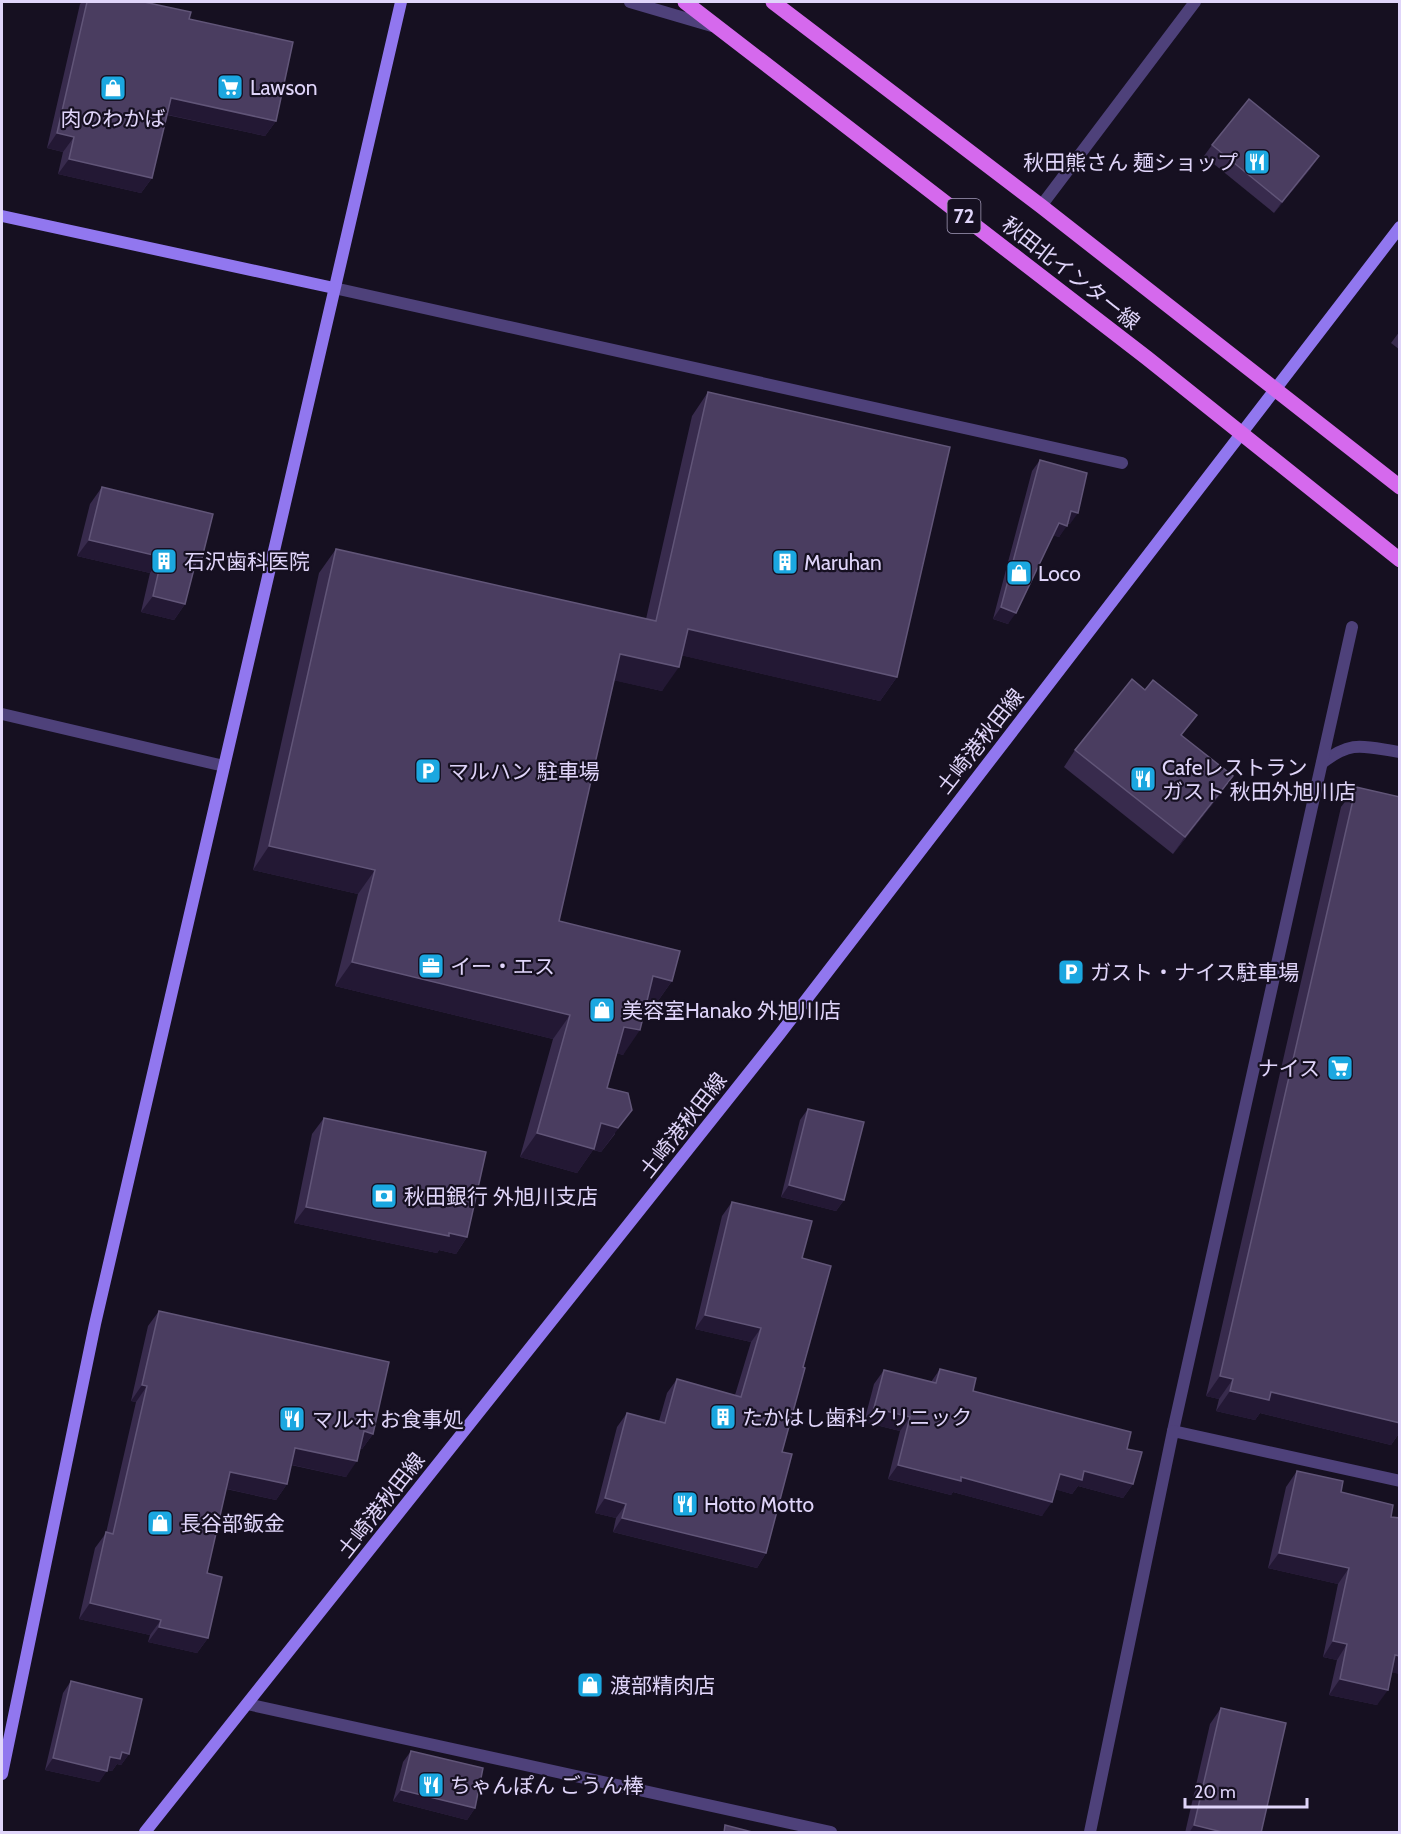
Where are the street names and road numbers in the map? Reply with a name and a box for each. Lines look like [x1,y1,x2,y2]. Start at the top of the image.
road number: 72 [948,199,980,233]
street label: 秋田北インター線 [997,211,1145,335]
street label: 土崎港秋田線 [931,684,1029,798]
street label: 土崎港秋田線 [634,1068,732,1182]
street label: 土崎港秋田線 [332,1448,430,1562]

